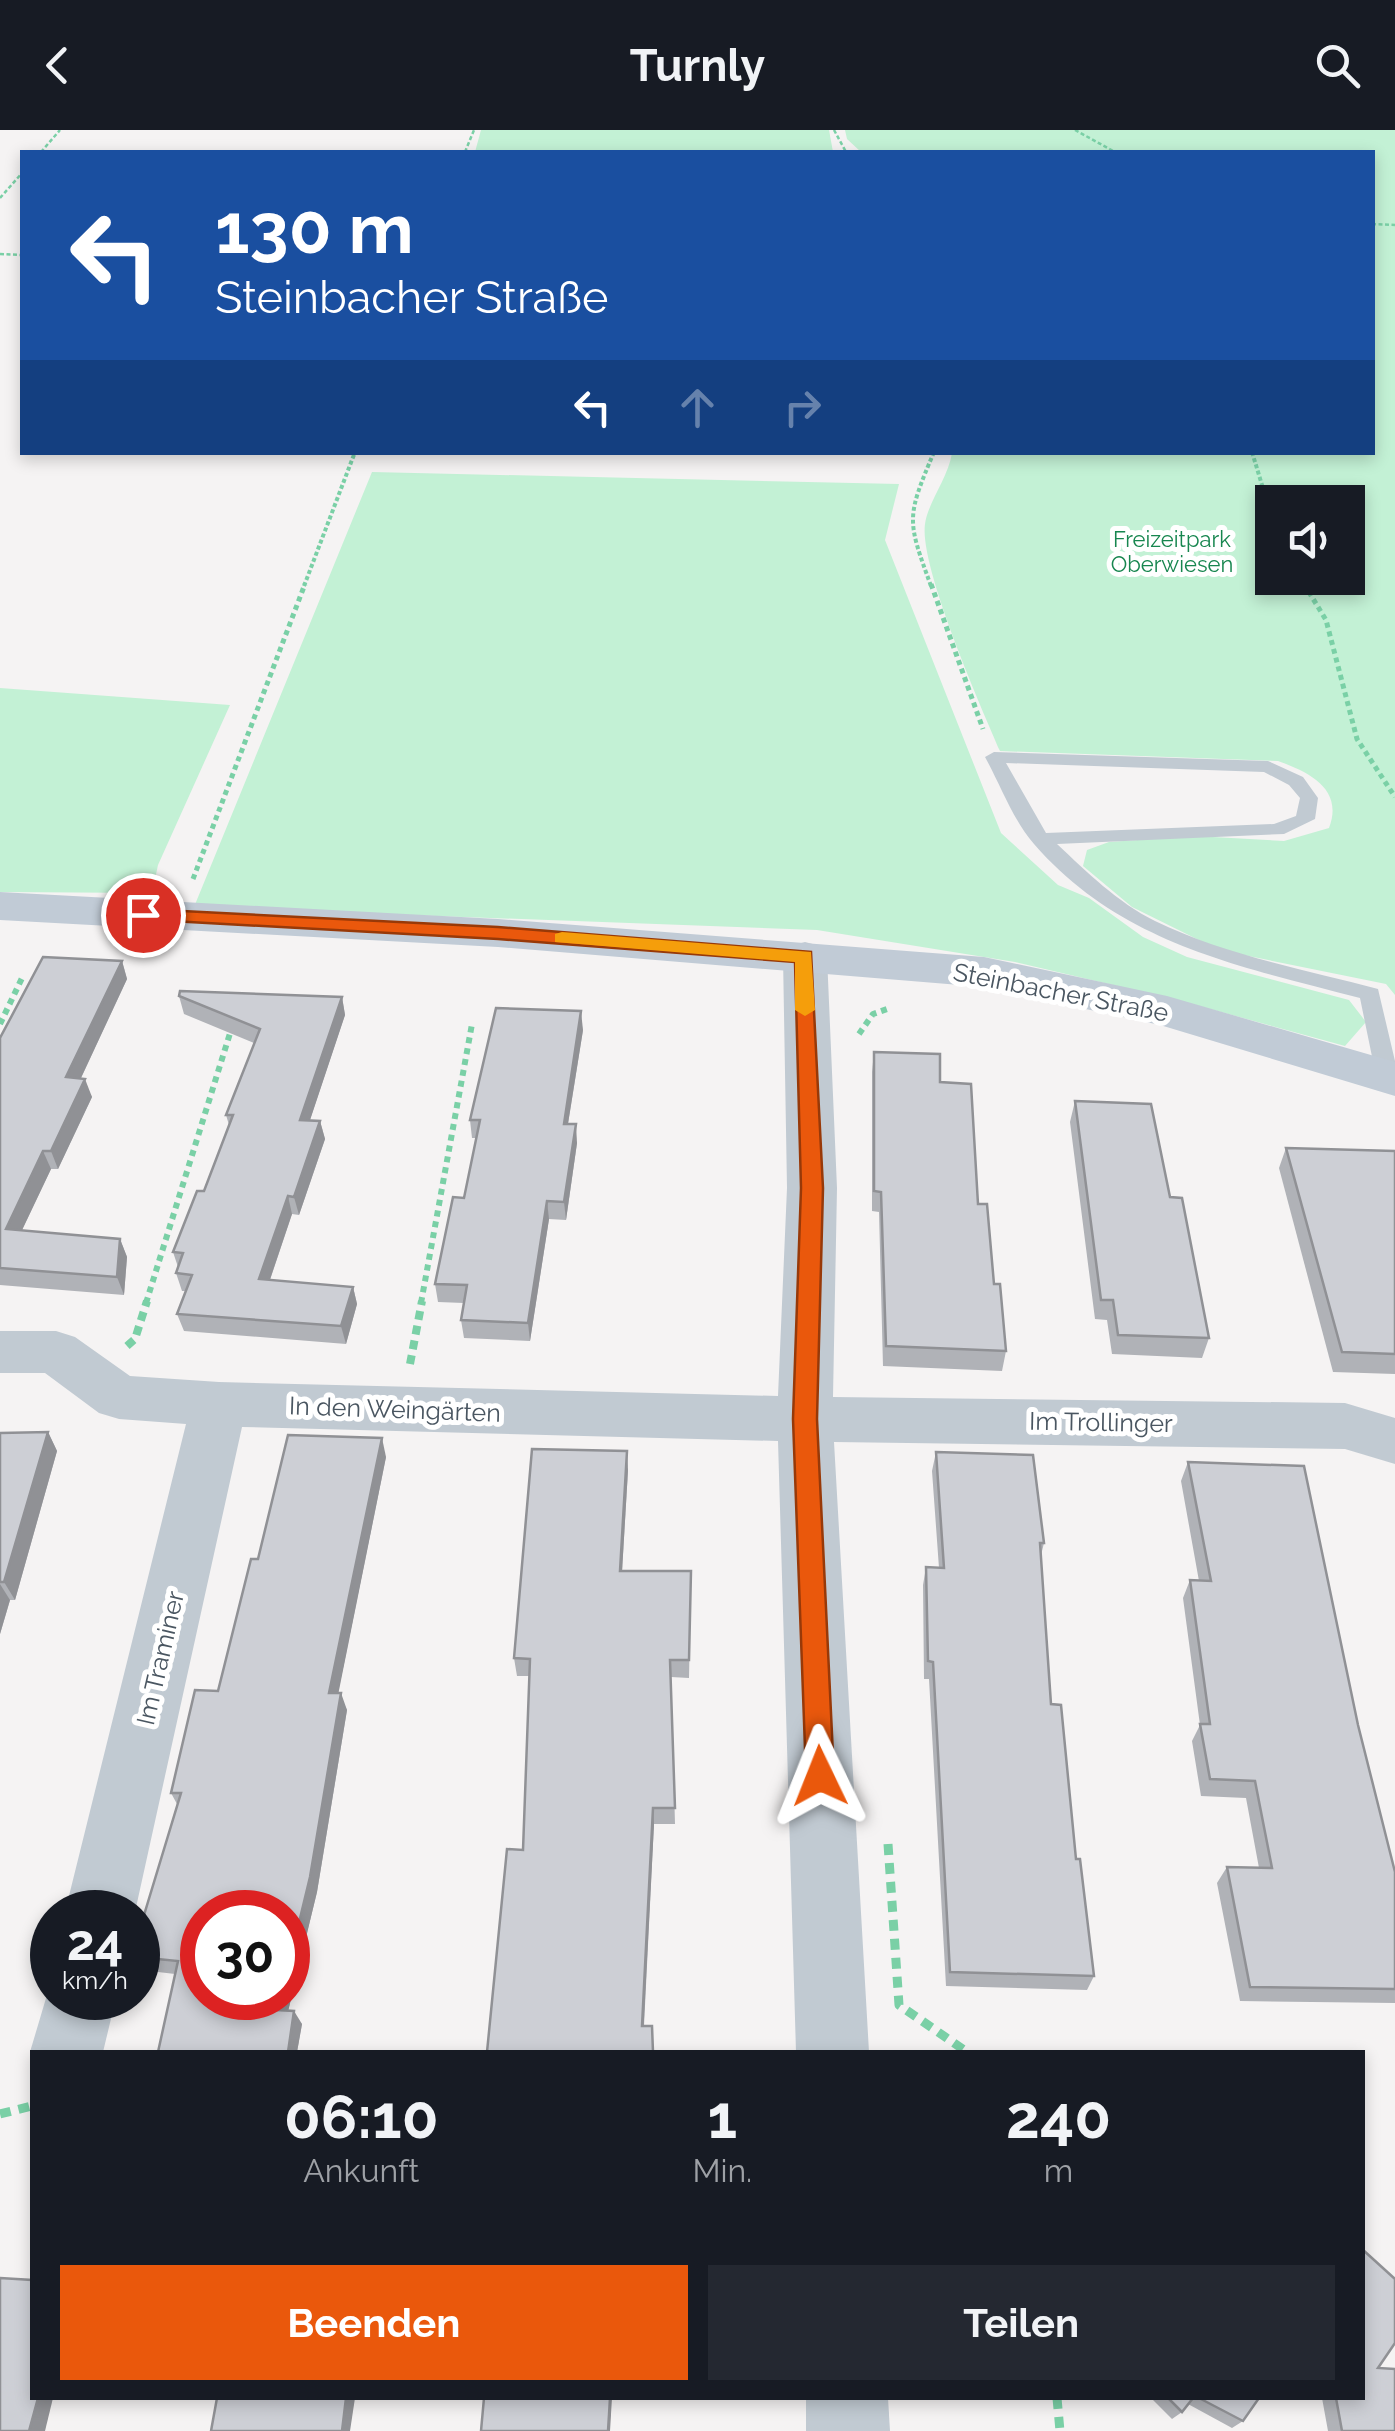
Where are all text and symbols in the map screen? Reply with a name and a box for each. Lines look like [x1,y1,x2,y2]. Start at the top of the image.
icon: back [30,38,85,93]
icon: search [1310,38,1365,93]
text: Turnly [630,39,765,92]
text: 130 m [215,187,414,269]
icon: left [50,190,180,320]
text: Steinbacher Straße [215,271,608,324]
icon: left [565,380,620,435]
icon: ahead [670,380,725,435]
icon: right [775,380,830,435]
map controls [1255,485,1365,595]
button: sound [1255,485,1365,595]
park label: Freizeitpark Oberwiesen [1111,526,1233,577]
pin [101,873,186,958]
icon: arrive [116,888,171,943]
street label: Steinbacher Straße [951,956,1171,1028]
street label: In den Weingärten [289,1390,501,1428]
street label: Im Trollinger [1029,1406,1173,1438]
street label: Im Traminer [130,1588,190,1728]
position arrow [768,1724,872,1828]
speed limit sign: 30 [180,1890,310,2020]
text: 24 [67,1913,123,1972]
text: km/h [62,1965,128,1995]
text: 06:10 [284,2082,438,2152]
text: 1 [707,2082,737,2152]
text: 240 [1006,2082,1111,2152]
text: Ankunft [303,2152,419,2189]
text: Min. [692,2152,752,2189]
text: m [1044,2152,1073,2189]
button: Beenden [60,2265,688,2380]
button: Teilen [708,2265,1335,2380]

